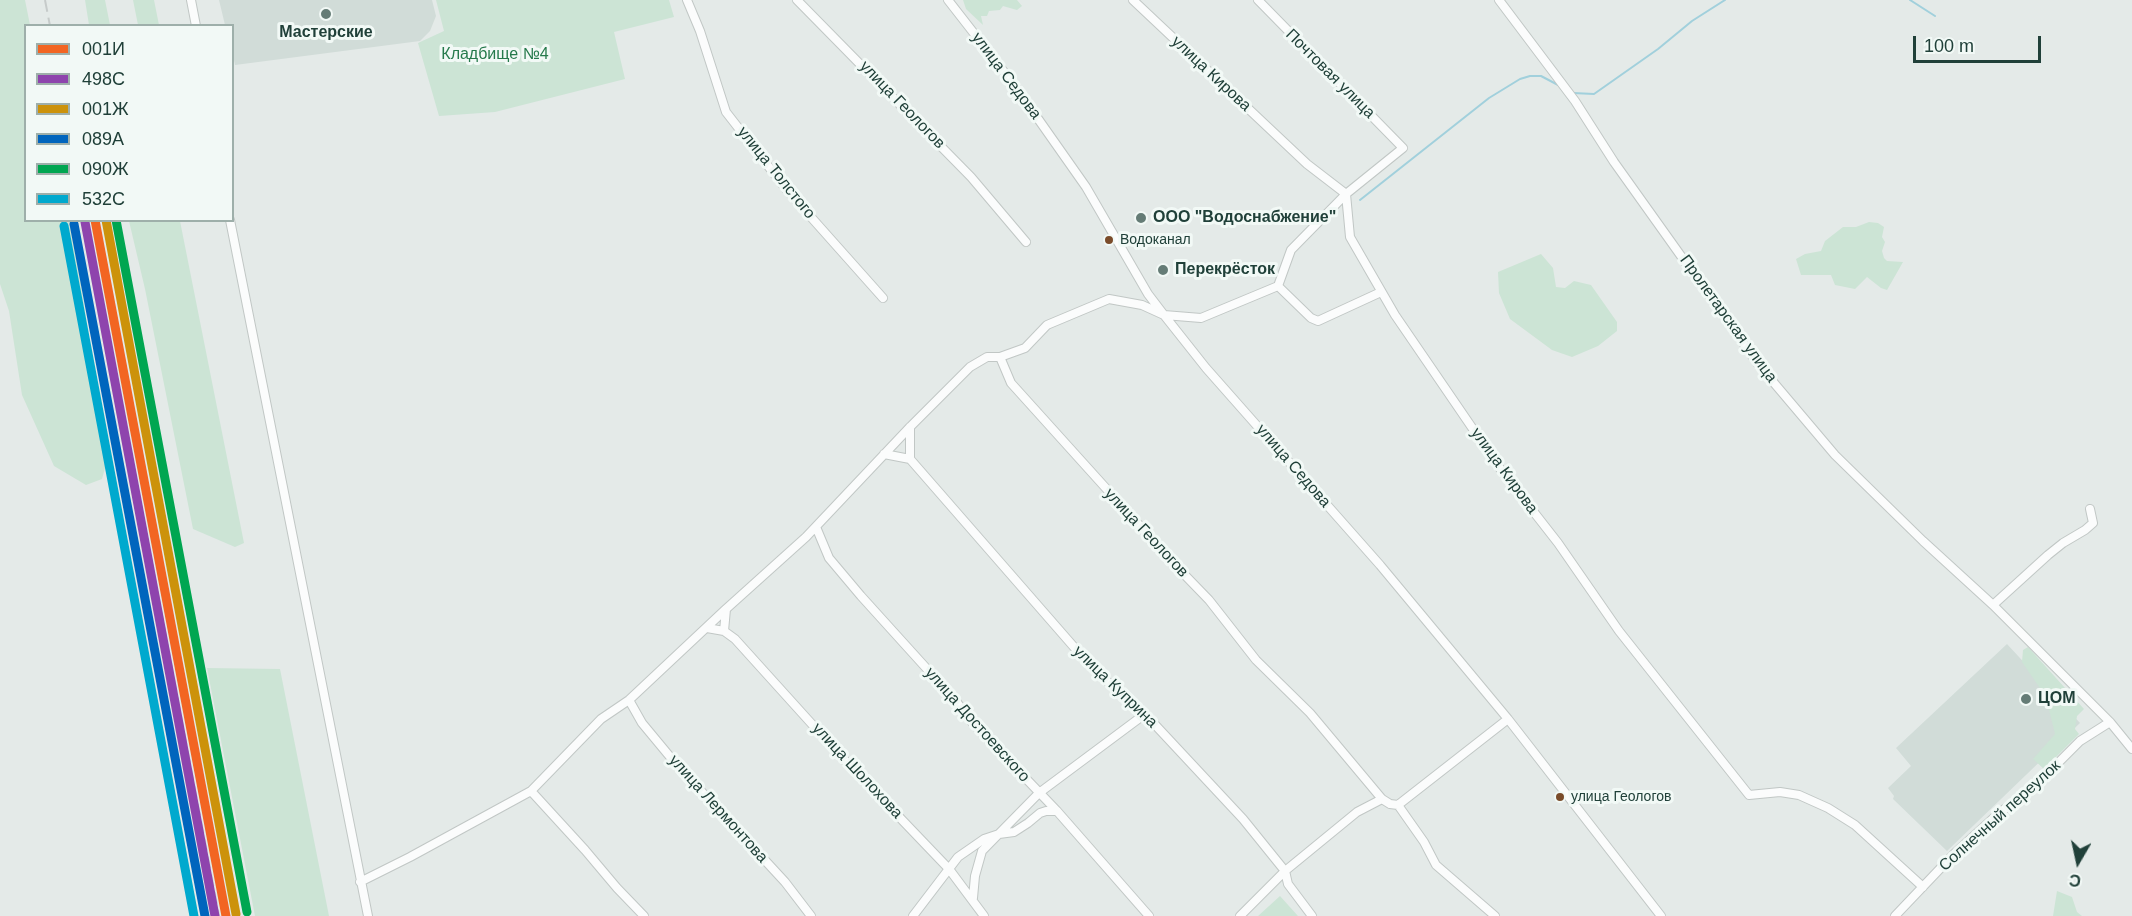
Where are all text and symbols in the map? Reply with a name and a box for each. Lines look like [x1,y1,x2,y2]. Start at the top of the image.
marker: Мастерские [319,7,333,21]
place label: Мастерские [279,23,373,43]
legend [24,24,234,222]
scale bar [1916,24,2044,62]
street label: Почтовая улица [1281,25,1379,123]
street label: улица Седова [967,29,1045,123]
street label: улица Кирова [1167,32,1255,116]
text: 100 m [1924,36,1974,56]
text: 001И [82,39,125,59]
park label: Кладбище №4 [441,45,549,65]
street label: улица Геологов [855,57,949,153]
text: 498С [82,69,125,89]
text: 001Ж [82,99,129,119]
street label: улица Толстого [733,123,819,223]
text: 089А [82,129,124,149]
text: 090Ж [82,159,129,179]
text: 532С [82,189,125,209]
place label: ООО "Водоснабжение" [1153,208,1336,228]
marker: ООО "Водоснабжение" [1134,211,1148,225]
place label: Водоканал [1120,232,1191,248]
marker: Водоканал [1103,234,1115,246]
street label: Пролетарская улица [1675,251,1781,387]
place label: Перекрёсток [1175,260,1275,280]
marker: Перекрёсток [1156,263,1170,277]
street label: улица Седова [1252,420,1334,512]
street label: улица Кирова [1466,424,1542,518]
street label: улица Геологов [1100,484,1192,582]
street label: улица Куприна [1069,642,1161,732]
street label: улица Достоевского [920,664,1034,786]
place label: ЦОМ [2038,689,2075,709]
marker: ЦОМ [2019,692,2033,706]
street label: улица Шолохова [808,719,906,823]
street label: улица Лермонтова [664,751,772,867]
street label: Солнечный переулок [1935,756,2065,876]
place label: улица Геологов [1571,789,1671,805]
marker: улица Геологов [1554,791,1566,803]
north arrow [2048,832,2108,892]
text: С [2068,871,2082,890]

